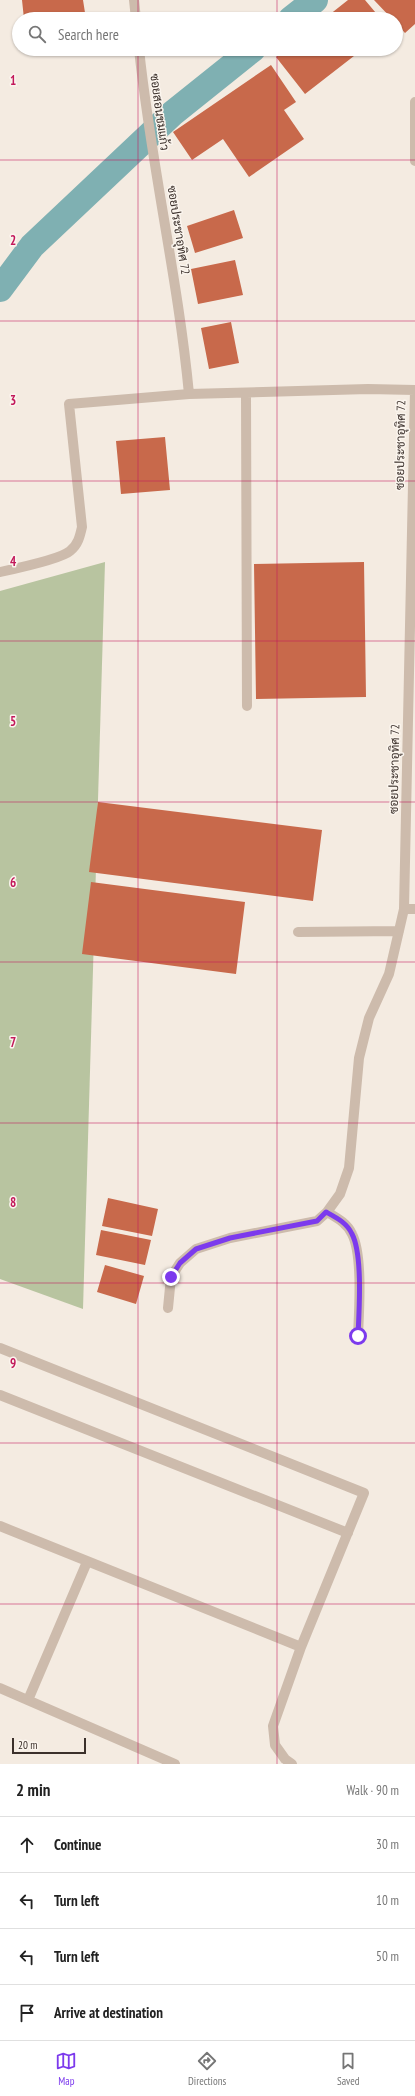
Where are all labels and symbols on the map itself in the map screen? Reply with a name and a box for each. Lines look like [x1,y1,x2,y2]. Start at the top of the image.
text: 1 [10,72,16,89]
street label: ซอยสอนชมแก้ว [147,73,173,151]
street label: ซอยประชาอุทิศ 72 [163,184,193,276]
text: 2 [10,232,16,249]
text: 3 [10,392,16,409]
street label: ซอยประชาอุทิศ 72 [392,400,410,490]
text: 4 [10,553,17,570]
text: 5 [10,713,16,730]
street label: ซอยประชาอุทิศ 72 [386,724,404,814]
text: 6 [10,874,16,891]
text: 7 [10,1034,16,1051]
text: 8 [10,1194,16,1211]
route end [162,1268,180,1286]
route start [349,1327,367,1345]
text: 9 [10,1355,16,1372]
scale bar [12,1736,86,1755]

